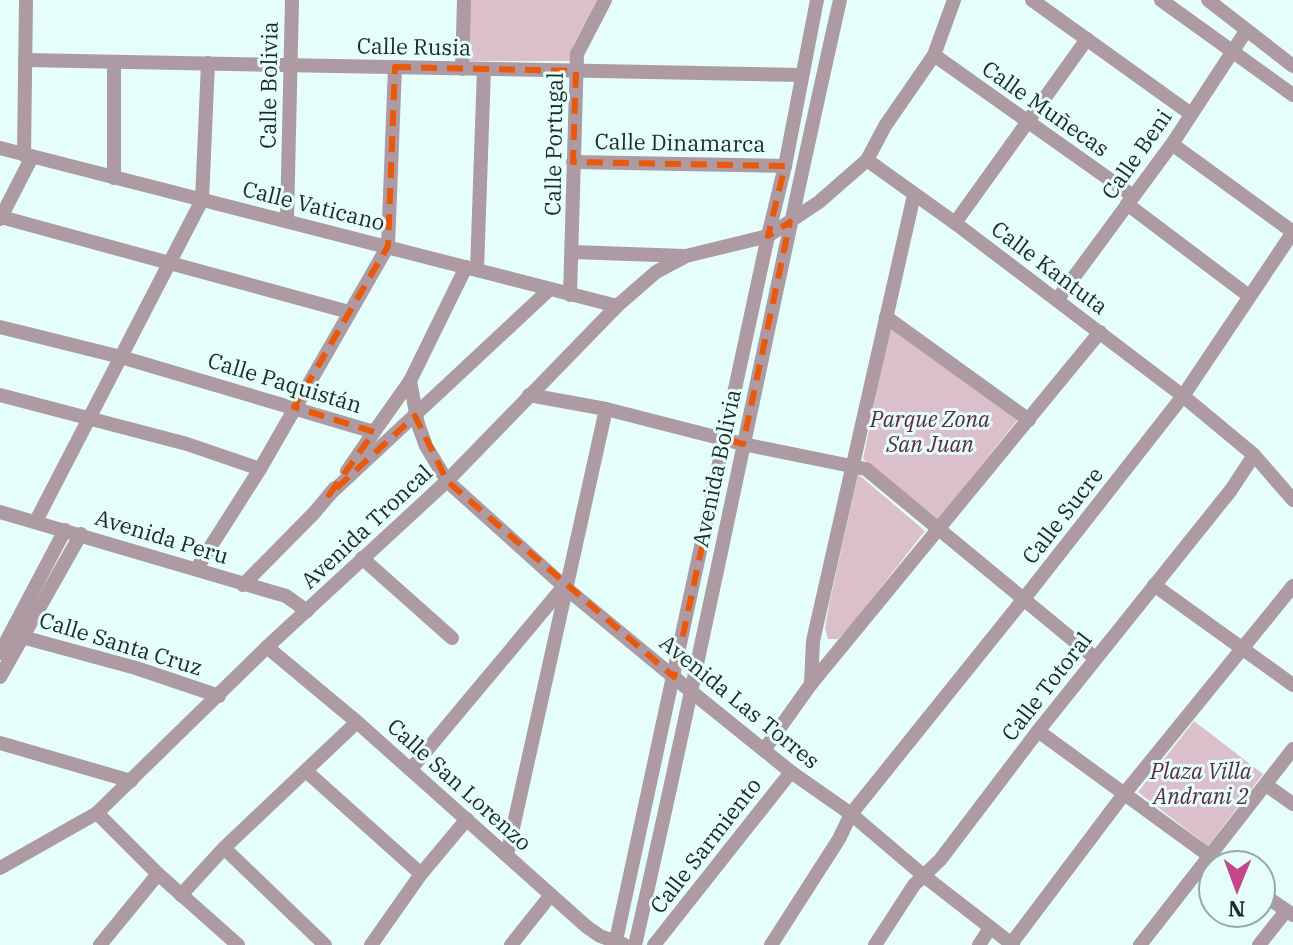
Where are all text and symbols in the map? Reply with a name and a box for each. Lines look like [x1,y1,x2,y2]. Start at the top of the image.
street label: Calle Bolivia [252,21,284,149]
street label: Calle Rusia [357,31,471,61]
street label: Calle Muñecas [977,53,1115,163]
street label: Calle Portugal [537,72,569,216]
street label: Calle Beni [1094,103,1178,205]
street label: Calle Dinamarca [594,126,766,158]
street label: Calle Vaticano [240,173,388,237]
street label: Calle Kantuta [986,214,1114,320]
street label: Calle Paquistán [204,345,366,419]
street label: Avenida Bolivia [685,386,747,550]
park label: Parque Zona San Juan [869,404,990,458]
street label: Avenida Troncal [294,458,438,594]
street label: Calle Sucre [1015,461,1109,569]
street label: Avenida Peru [92,502,232,570]
street label: Calle Santa Cruz [36,604,206,682]
street label: Calle Totoral [994,626,1098,746]
street label: Avenida Las Torres [654,627,826,775]
street label: Calle San Lorenzo [382,711,538,857]
park label: Plaza Villa Andrani 2 [1149,756,1252,810]
street label: Calle Sarmiento [643,771,767,919]
north arrow [1197,849,1277,929]
text: N [1228,895,1246,924]

